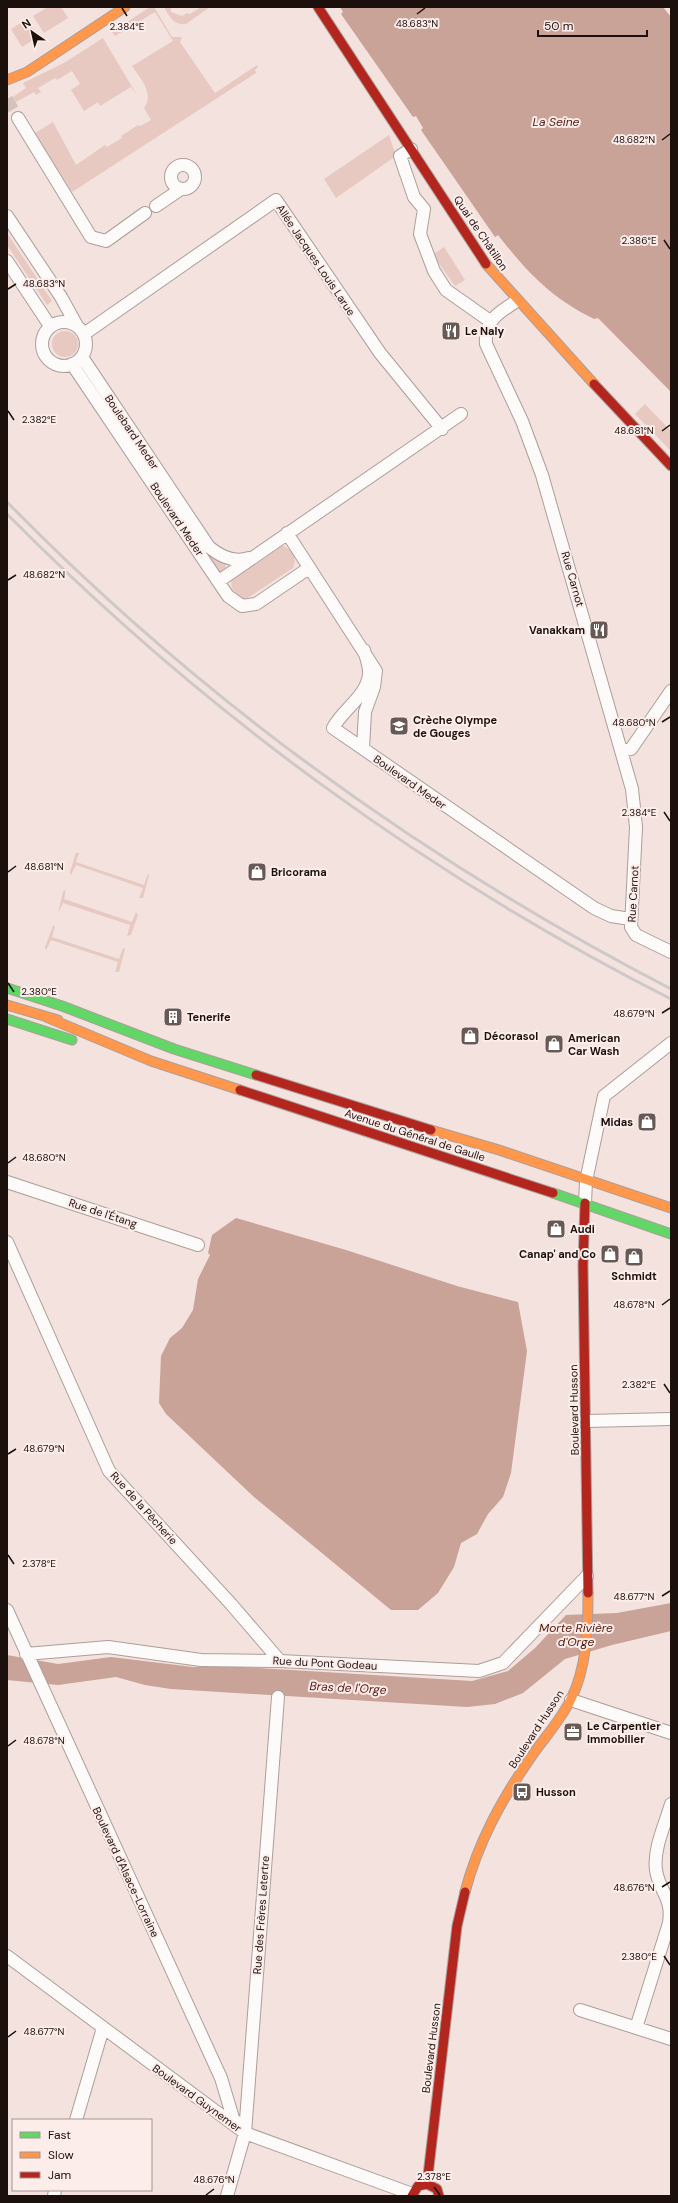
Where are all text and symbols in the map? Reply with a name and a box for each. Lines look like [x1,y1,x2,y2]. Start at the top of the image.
north arrow [12,12,52,52]
scale bar [538,12,647,38]
text: N [19,16,34,32]
text: 48.683°N [396,17,438,30]
text: 50 m [544,18,573,34]
text: 2.384°E [110,20,145,33]
water label: La Seine [533,114,580,130]
text: 48.682°N [613,133,655,146]
street label: Quai de Châtillon [451,193,511,273]
street label: Allée Jacques Louis Larue [274,202,358,318]
text: 2.386°E [621,234,657,247]
text: 48.683°N [23,277,65,290]
restaurant icon: Le Naly [440,320,462,342]
place label: Le Naly [465,324,504,338]
street label: Boulebard Meder [102,392,162,472]
text: 2.382°E [22,413,57,426]
text: 48.681°N [614,424,654,437]
street label: Boulevard Meder [147,480,207,558]
street label: Rue Carnot [558,550,588,608]
text: 48.682°N [23,568,65,581]
restaurant icon: Vanakkam [588,619,610,641]
place label: Vanakkam [529,623,585,637]
place label: Crèche Olympe de Gouges [413,713,498,740]
school or university icon: Crèche Olympe de Gouges [388,715,410,737]
text: 48.680°N [612,716,656,729]
street label: Boulevard Meder [371,752,449,812]
text: 2.384°E [622,806,657,819]
text: 48.681°N [24,860,64,873]
shop icon: Bricorama [246,861,268,883]
place label: Bricorama [271,865,327,879]
street label: Rue Carnot [625,865,641,923]
text: 2.380°E [21,985,57,998]
building icon: Tenerife [162,1006,184,1028]
text: 48.679°N [613,1007,655,1020]
place label: Tenerife [187,1010,231,1024]
shop icon: Décorasol [459,1025,481,1047]
place label: Décorasol [484,1029,538,1043]
place label: American Car Wash [568,1031,620,1058]
shop icon: American Car Wash [543,1033,565,1055]
street label: Avenue du Général de Gaulle [343,1106,487,1164]
shop icon: Midas [636,1111,658,1133]
place label: Midas [601,1115,633,1129]
text: 48.680°N [22,1151,66,1164]
street label: Rue de l'Étang [67,1195,139,1231]
shop icon: Audi [545,1218,567,1240]
place label: Audi [570,1222,595,1236]
shop icon: Canap' and Co [599,1243,621,1265]
shop icon: Schmidt [623,1246,645,1268]
place label: Canap' and Co [519,1247,596,1261]
place label: Schmidt [611,1269,657,1283]
text: 48.678°N [613,1298,655,1311]
street label: Boulevard Husson [566,1364,582,1456]
text: 2.382°E [622,1378,657,1391]
text: 48.679°N [23,1442,65,1455]
street label: Rue de la Pêcherie [107,1469,181,1547]
text: 2.378°E [22,1557,56,1570]
text: 48.677°N [614,1590,655,1603]
water label: Morte Rivière d'Orge [539,1620,613,1650]
street label: Rue du Pont Godeau [272,1653,378,1673]
water label: Bras de l'Orge [309,1678,387,1698]
street label: Boulevard Husson [505,1687,567,1771]
place label: Le Carpentier Immobilier [587,1719,661,1746]
office icon: Le Carpentier Immobilier [562,1721,584,1743]
text: 48.678°N [23,1734,65,1747]
bus stop icon: Husson [511,1781,533,1803]
place label: Husson [536,1785,576,1799]
street label: Boulevard d'Alsace-Lorraine [90,1805,162,1939]
street label: Rue des Frères Letertre [250,1855,272,1975]
text: 48.676°N [613,1881,655,1894]
text: 2.380°E [621,1950,657,1963]
street label: Boulevard Husson [419,2002,443,2094]
text: 48.677°N [24,2025,65,2038]
street label: Boulevard Guynemer [150,2061,244,2135]
legend [12,2119,152,2191]
text: Fast [48,2127,71,2143]
text: Slow [48,2147,74,2163]
text: Jam [48,2167,71,2183]
text: 2.378°E [417,2170,451,2183]
text: 48.676°N [193,2173,235,2186]

